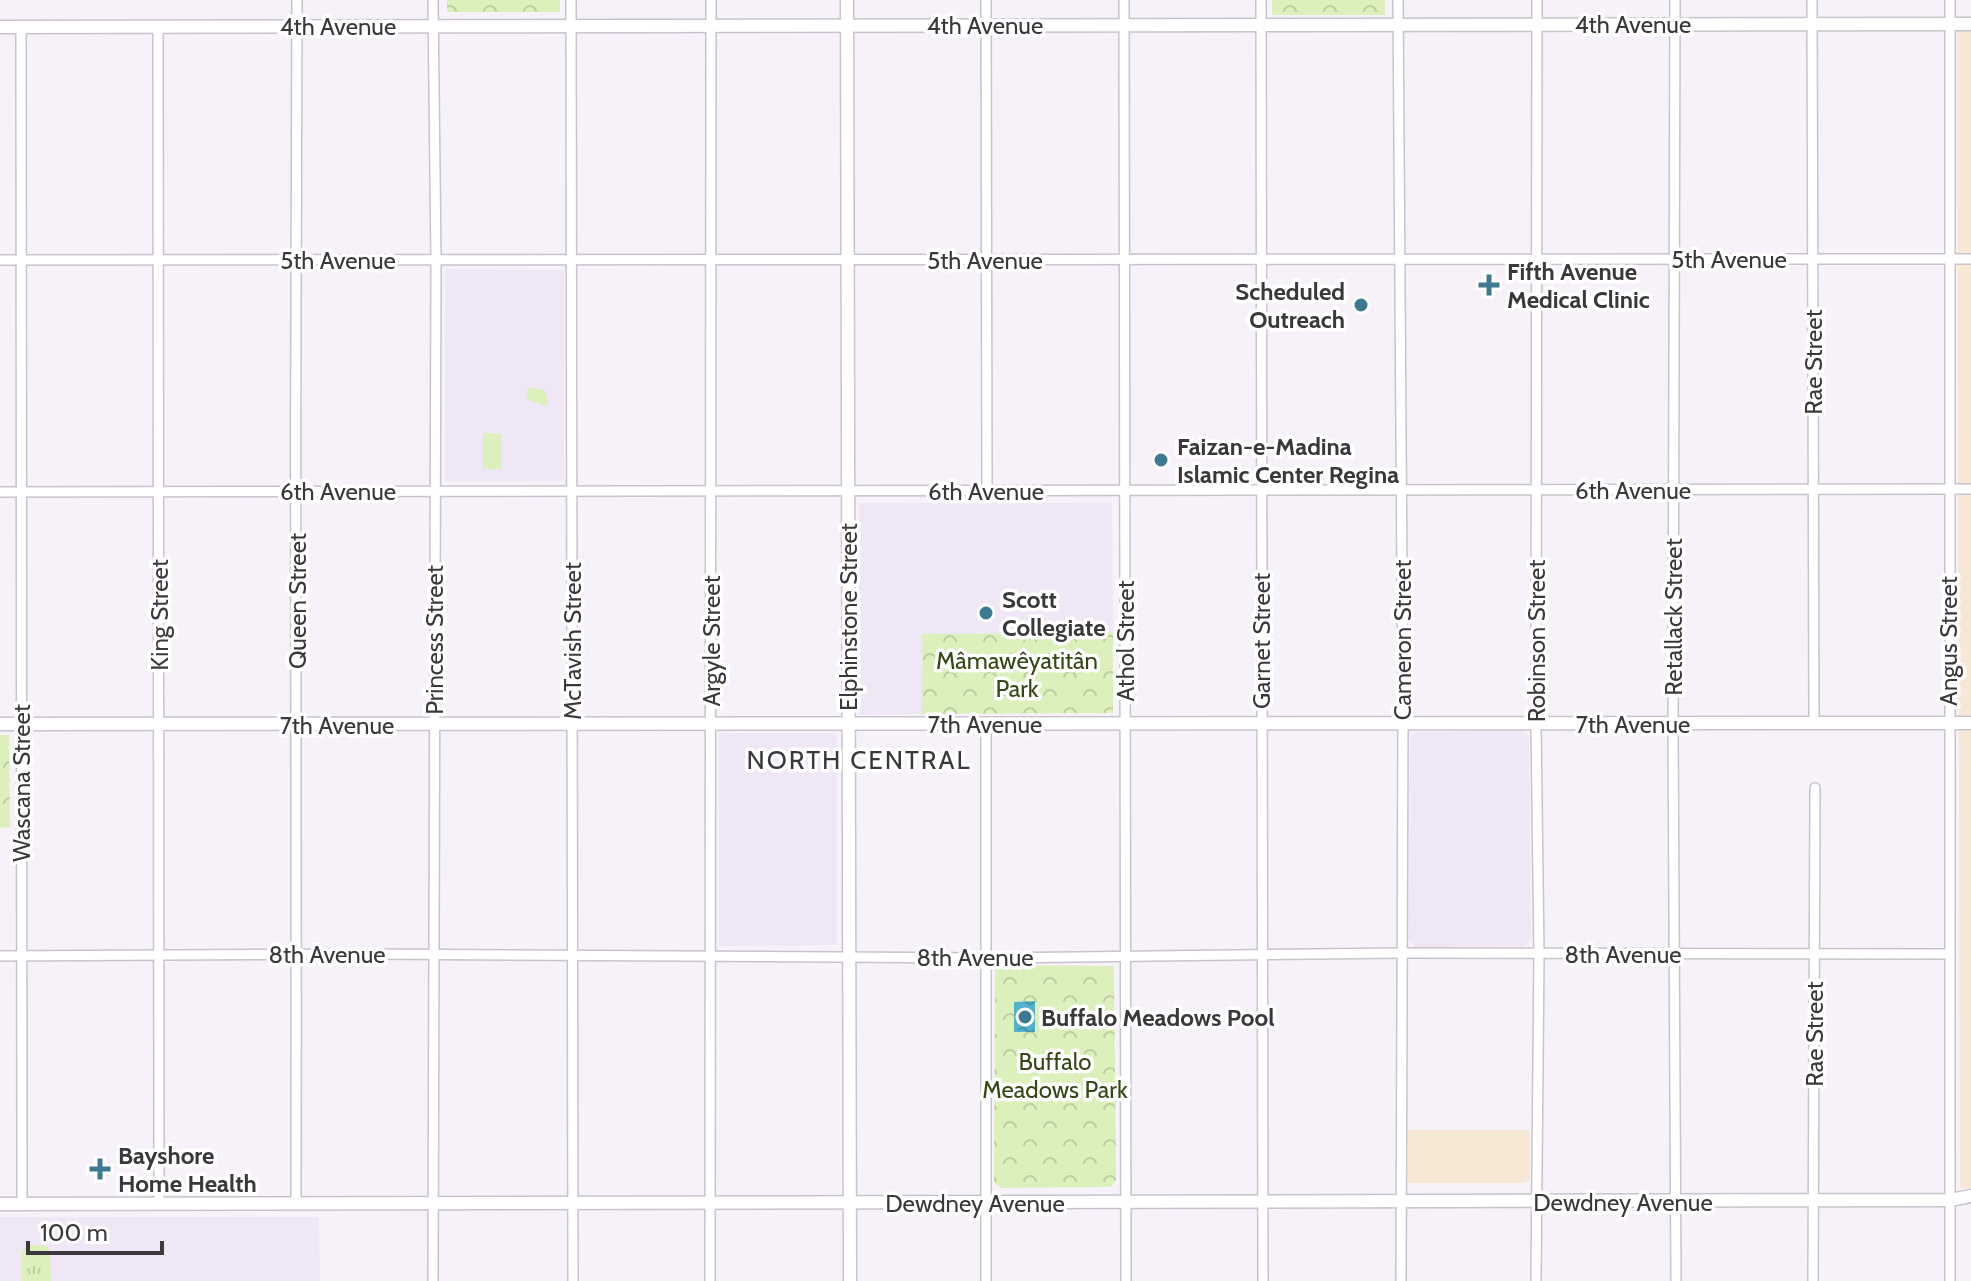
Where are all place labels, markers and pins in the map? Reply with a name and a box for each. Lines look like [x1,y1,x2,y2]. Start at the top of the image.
place label: Fifth Avenue Medical Clinic [1507,257,1650,314]
marker: Fifth Avenue Medical Clinic [1478,274,1500,296]
place label: Scheduled Outreach [1235,277,1345,334]
marker: Scheduled Outreach [1352,296,1370,314]
place label: Faizan-e-Madina Islamic Center Regina [1177,432,1399,489]
marker: Faizan-e-Madina Islamic Center Regina [1152,451,1170,469]
place label: Scott Collegiate [1002,585,1106,642]
marker: Scott Collegiate [977,604,995,622]
place label: Buffalo Meadows Pool [1041,1003,1274,1032]
marker: Buffalo Meadows Pool [1016,1008,1034,1026]
place label: Bayshore Home Health [118,1141,257,1198]
marker: Bayshore Home Health [89,1158,111,1180]

